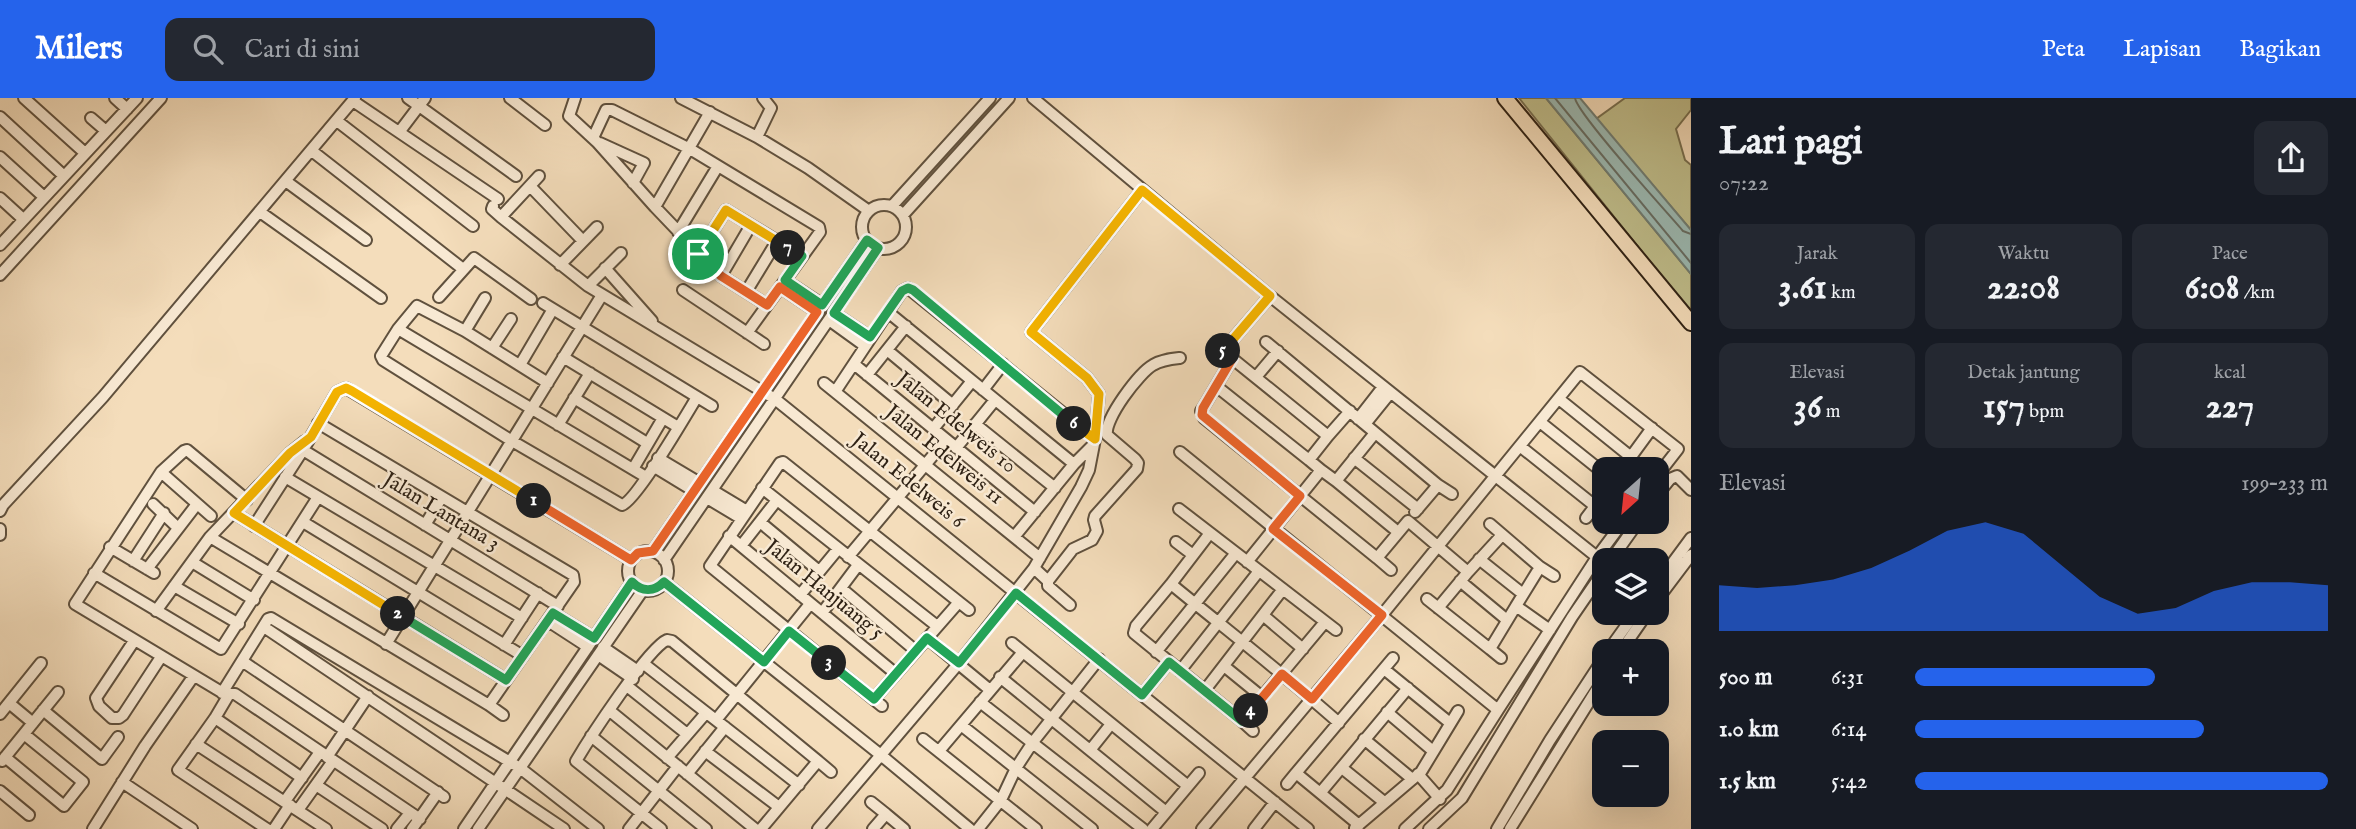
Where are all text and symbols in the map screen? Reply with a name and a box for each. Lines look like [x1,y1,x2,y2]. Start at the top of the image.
search box [165,18,655,81]
text: Milers [35,28,123,70]
icon: search [189,30,227,68]
text: Cari di sini [245,33,360,66]
text: Peta [2042,34,2085,65]
text: Lapisan [2123,34,2201,65]
text: Bagikan [2239,34,2321,65]
text: Lari pagi [1719,119,1863,167]
button: share [2254,121,2328,195]
text: 07:22 [1719,169,1769,198]
pin [668,224,728,284]
pin: 7 [770,230,806,266]
icon: arrive [679,235,717,273]
text: 7 [783,235,792,259]
text: Jarak [1797,242,1838,266]
text: Waktu [1998,242,2049,266]
text: Pace [2212,242,2248,266]
text: 3.61 [1779,266,1827,311]
text: 22:08 [1987,266,2060,311]
text: 6:08 [2185,266,2240,311]
text: km [1827,281,1856,305]
text: /km [2240,281,2275,305]
pin: 5 [1206,334,1240,368]
text: 5 [1219,338,1226,362]
text: Elevasi [1789,361,1845,385]
text: Detak jantung [1967,361,2080,385]
text: kcal [2214,361,2246,385]
street label: Jalan Edelweis 10 [889,365,1022,480]
text: 36 [1794,385,1822,430]
text: 157 [1983,385,2025,430]
text: 227 [2205,385,2254,430]
street label: Jalan Edelweis 11 [878,398,1009,511]
text: m [1822,400,1841,424]
text: bpm [2025,400,2064,424]
pin: 6 [1056,406,1092,442]
text: 6 [1069,411,1078,435]
street label: Jalan Edelweis 6 [844,426,971,536]
north arrow [1592,457,1670,534]
map controls [1592,457,1669,807]
street label: Jalan Lantana 3 [376,465,504,558]
text: Elevasi [1719,469,1786,498]
text: 199–233 m [2241,469,2328,498]
pin: 1 [516,484,552,518]
text: 1 [530,488,537,512]
street label: Jalan Hanjuang 5 [757,532,889,647]
button: layers [1592,548,1669,625]
pin: 2 [380,596,416,632]
text: 2 [393,601,402,625]
button: + [1592,639,1669,716]
pin: 3 [812,646,846,680]
text: 3 [825,650,832,674]
text: 500 m [1719,663,1773,692]
text: 6:31 [1831,663,1864,692]
pin: 4 [1234,694,1268,728]
text: 4 [1246,698,1255,722]
text: 1.0 km [1719,715,1779,744]
text: 6:14 [1831,715,1867,744]
button: − [1592,730,1669,807]
text: 1.5 km [1719,767,1776,796]
text: 5:42 [1831,767,1867,796]

